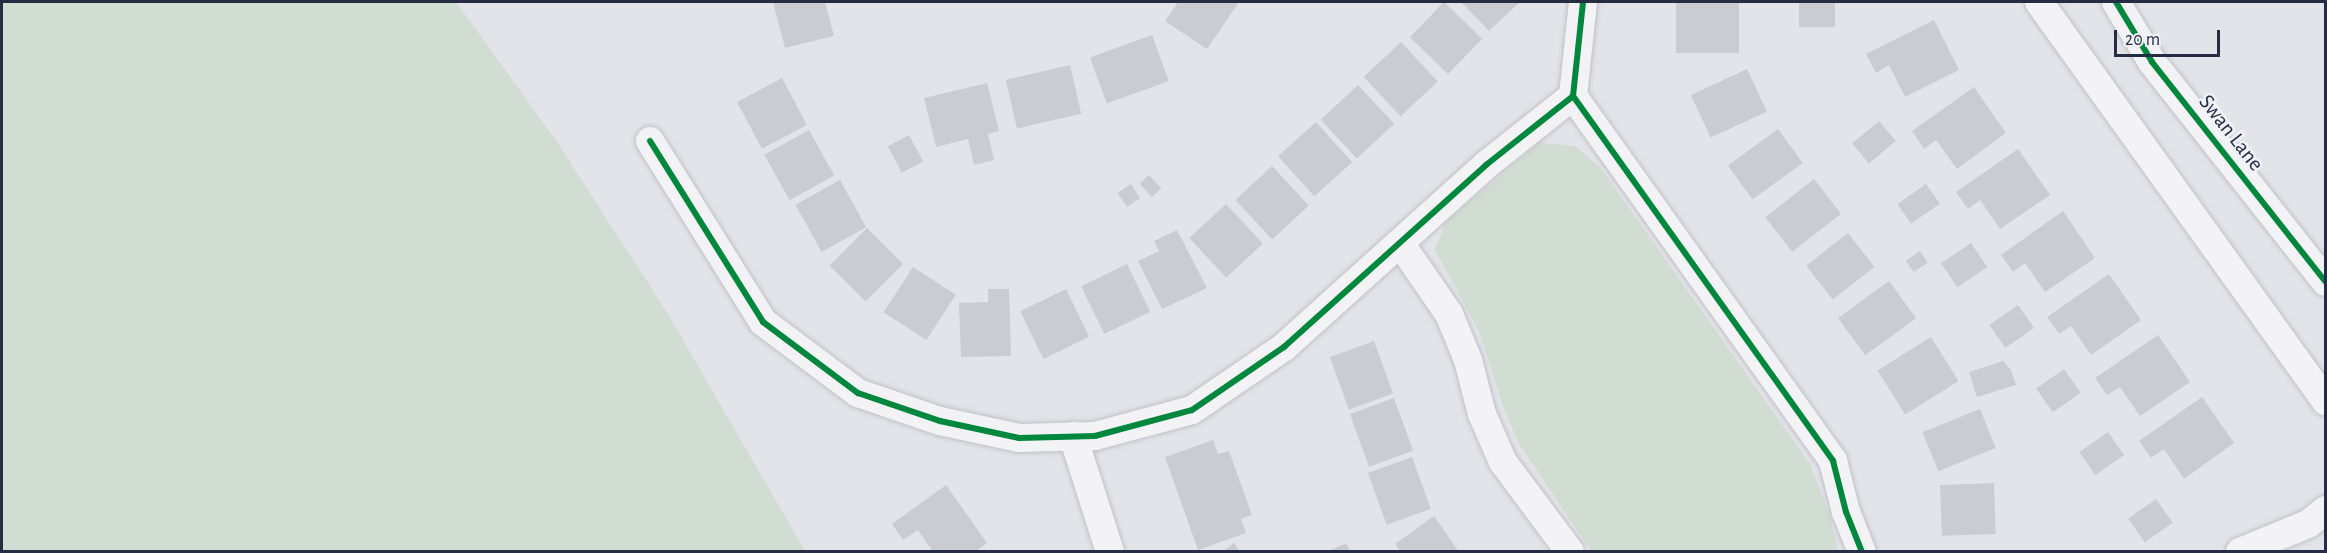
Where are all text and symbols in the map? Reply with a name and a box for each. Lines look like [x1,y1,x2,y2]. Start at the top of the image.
scale bar [2117,18,2224,56]
text: 20 m [2125,31,2160,49]
street label: Swan Lane [2193,89,2269,177]

